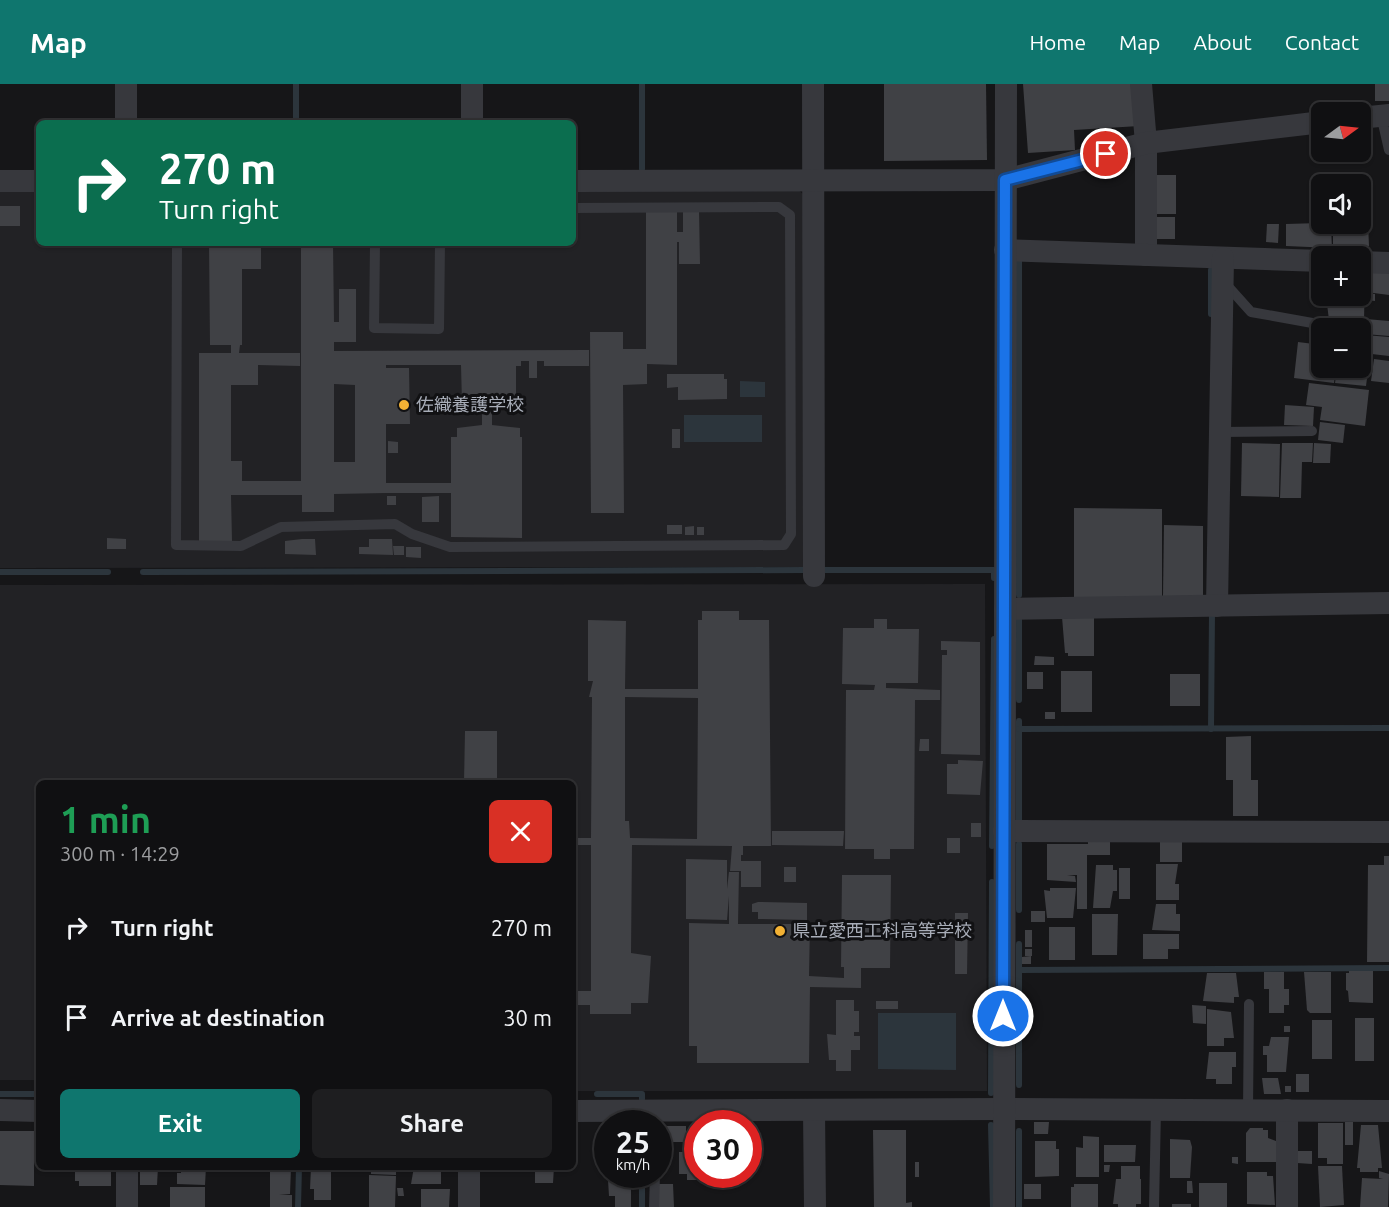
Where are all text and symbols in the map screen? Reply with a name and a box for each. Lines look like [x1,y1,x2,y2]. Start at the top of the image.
text: Map [30,27,87,58]
text: Home [1029,30,1086,54]
text: Map [1119,30,1160,54]
text: About [1193,30,1252,54]
text: Contact [1285,30,1359,54]
north arrow [1311,102,1371,162]
map controls [1311,102,1371,378]
pin [1080,128,1131,179]
icon: arrive [1089,137,1122,170]
icon: right [60,144,138,222]
text: 270 m [159,145,276,192]
button: sound [1311,174,1371,234]
text: Turn right [159,194,279,224]
button: + [1311,246,1371,306]
button: − [1311,318,1371,378]
place label: 佐織養護学校 [416,394,524,414]
marker: 佐織養護学校 [397,398,411,412]
text: 1 min [60,799,151,840]
button: close [489,800,552,863]
text: 300 m · 14:29 [60,842,180,865]
icon: right [60,911,93,944]
text: Turn right [111,915,213,940]
text: 270 m [491,915,552,940]
place label: 県立愛西工科高等学校 [792,920,972,940]
marker: 県立愛西工科高等学校 [773,924,787,938]
position arrow [971,984,1035,1048]
icon: arrive [60,1001,93,1034]
text: Arrive at destination [111,1005,325,1030]
text: 30 m [503,1005,552,1030]
button: Exit [60,1089,300,1158]
button: Share [312,1089,552,1158]
speed limit sign: 30 [684,1110,762,1188]
text: 25 [616,1125,650,1159]
text: km/h [616,1156,650,1173]

